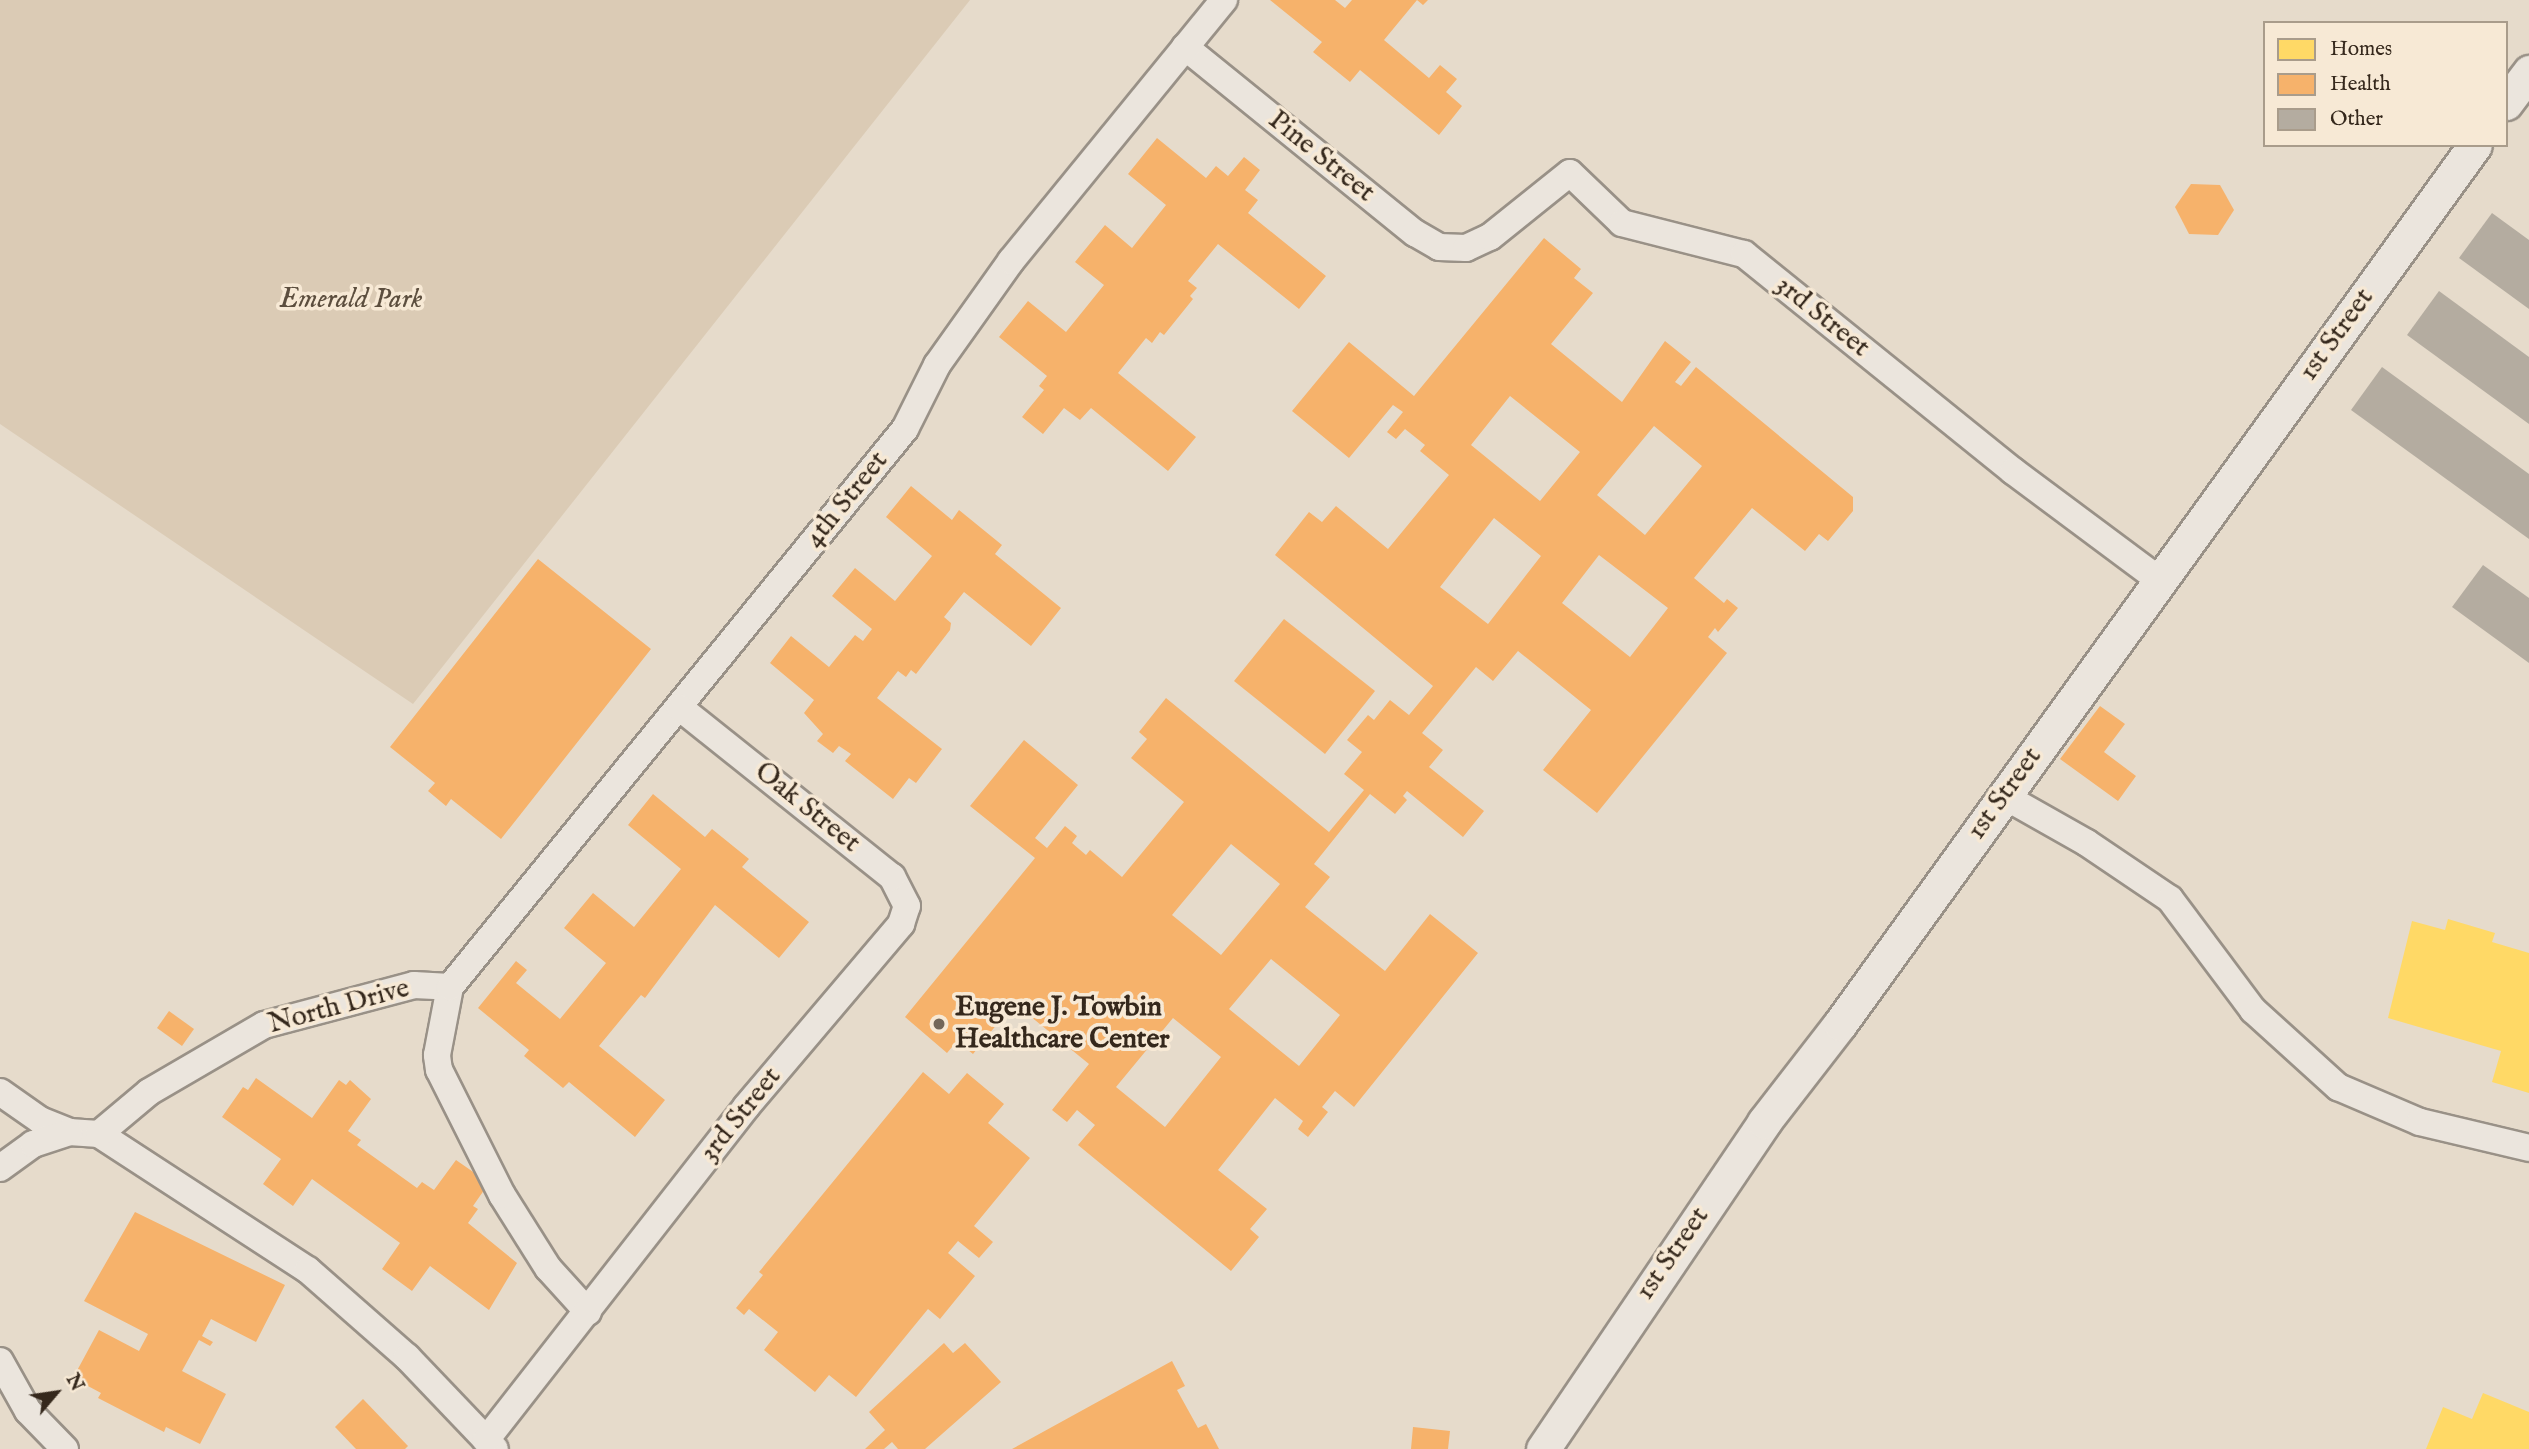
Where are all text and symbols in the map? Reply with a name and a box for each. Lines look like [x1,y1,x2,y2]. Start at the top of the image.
legend [2263,21,2508,147]
text: Homes [2330,36,2392,63]
text: Health [2330,71,2391,98]
street label: Pine Street [1261,104,1381,210]
text: Other [2330,106,2383,133]
street label: 3rd Street [1768,269,1876,365]
street label: 1st Street [2292,282,2382,388]
park label: Emerald Park [280,283,422,317]
street label: 4th Street [798,445,896,555]
street label: 1st Street [1960,741,2050,847]
street label: Oak Street [747,755,867,861]
street label: North Drive [265,972,413,1042]
place label: Eugene J. Towbin Healthcare Center [955,991,1170,1057]
marker: Eugene J. Towbin Healthcare Center [929,1014,949,1034]
street label: 3rd Street [693,1061,789,1169]
street label: 1st Street [1629,1201,1717,1307]
north arrow [21,1358,91,1428]
text: N [60,1370,89,1396]

